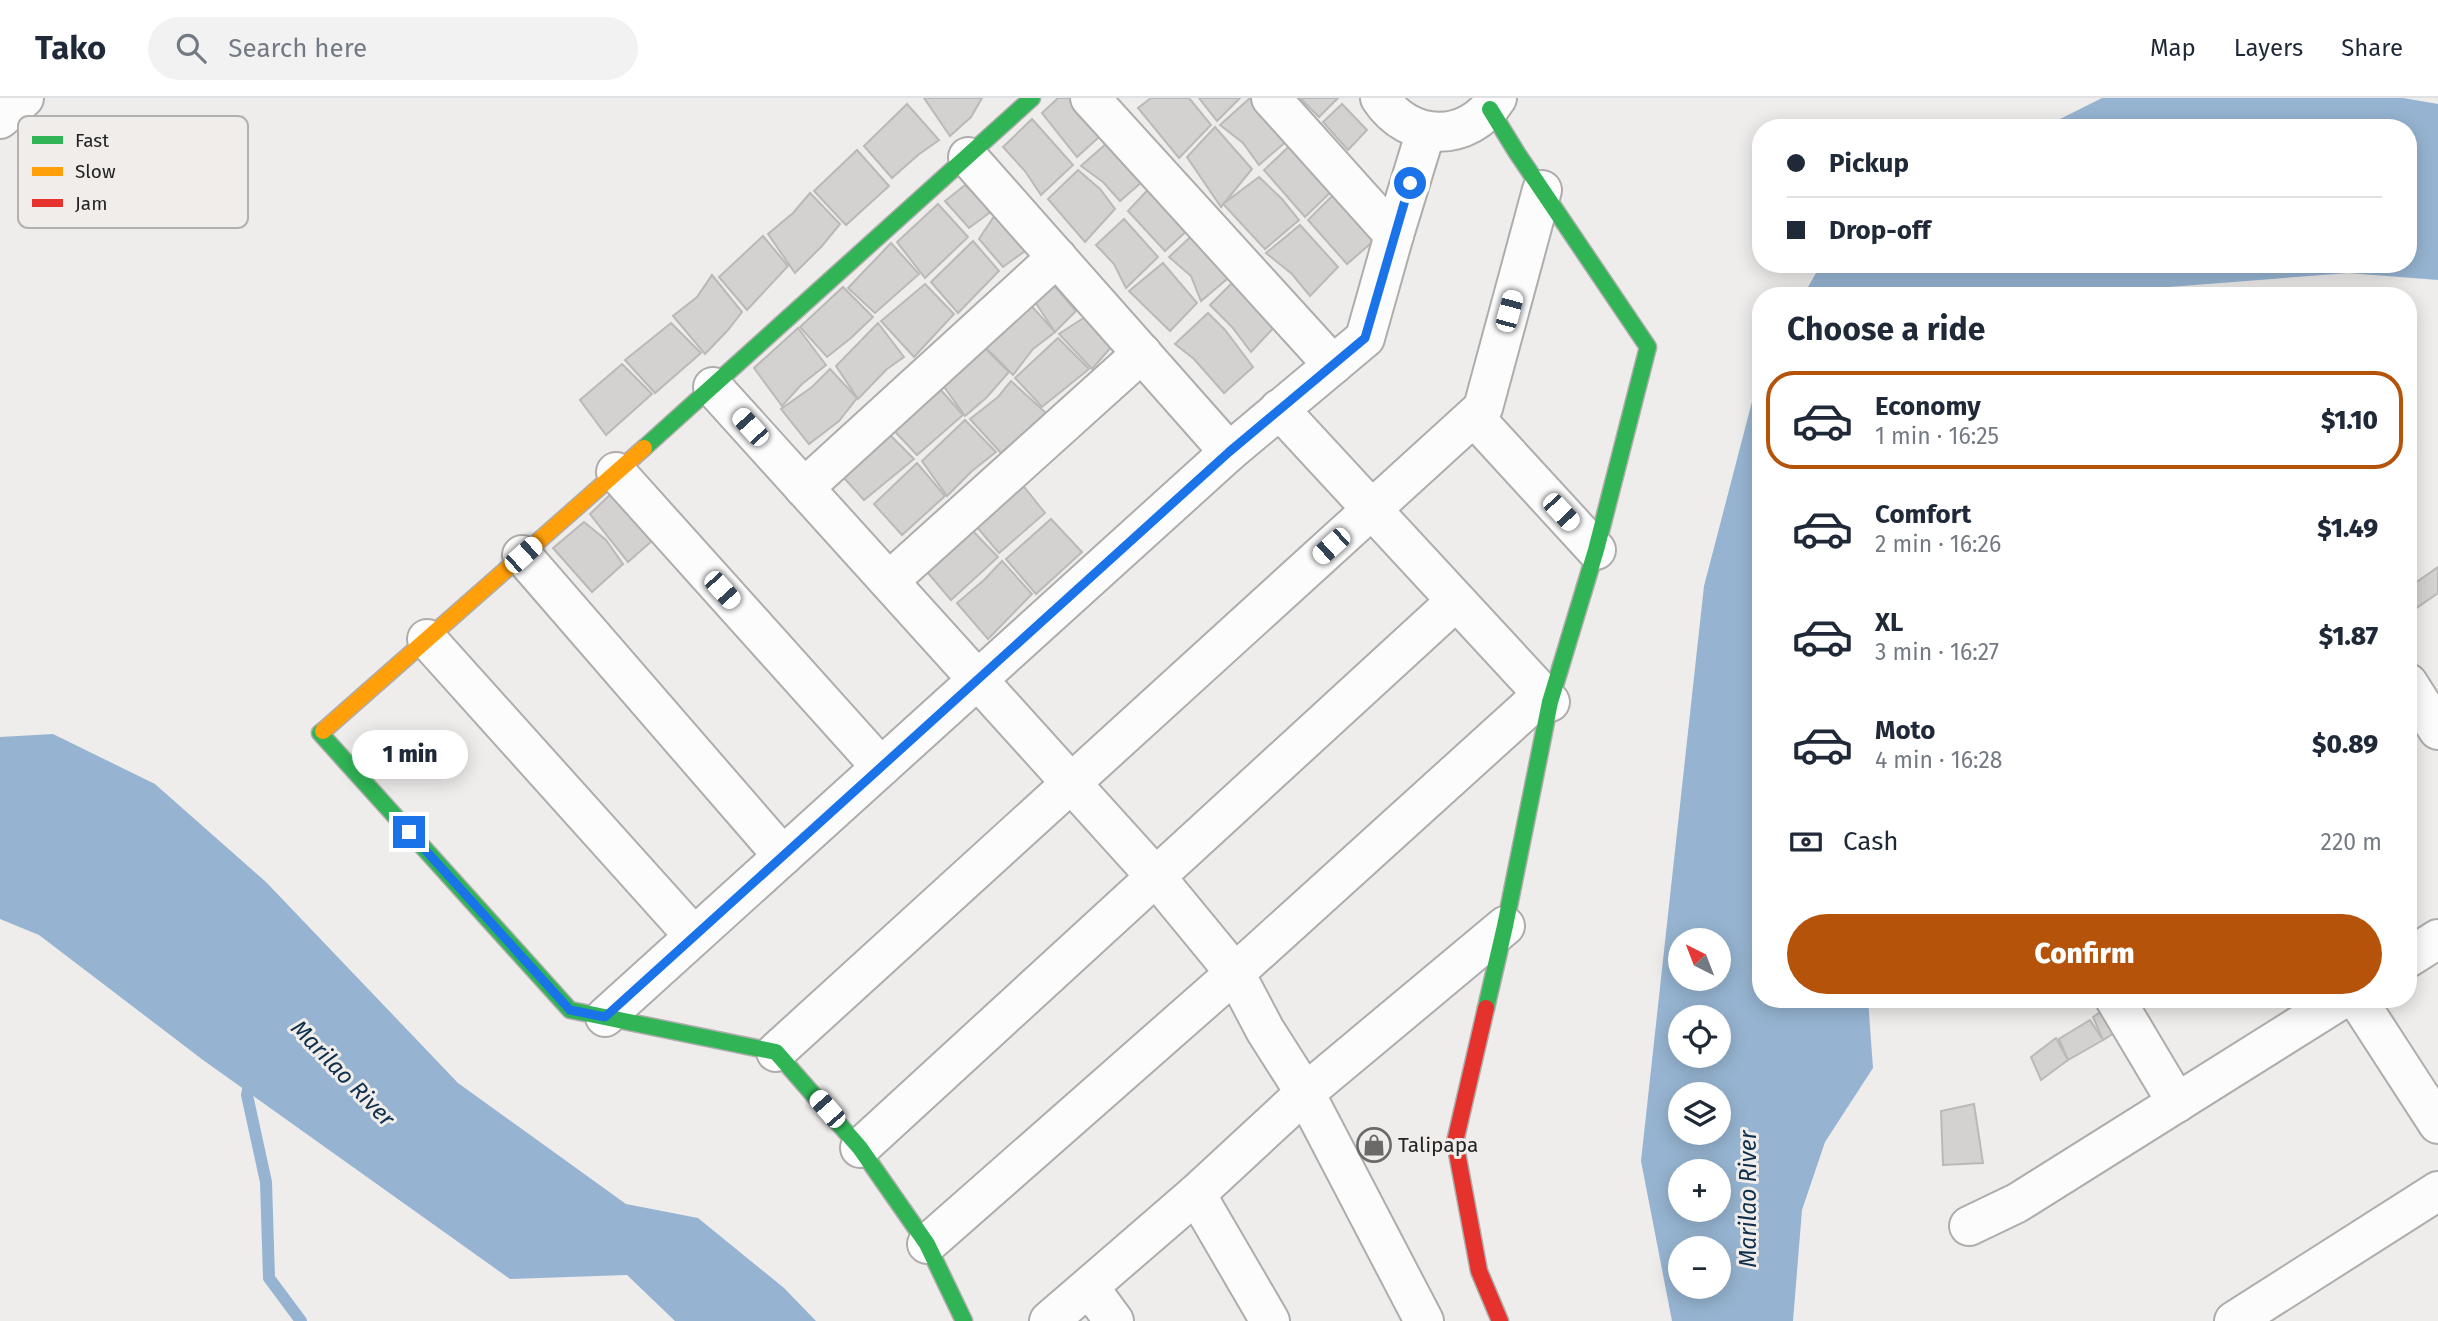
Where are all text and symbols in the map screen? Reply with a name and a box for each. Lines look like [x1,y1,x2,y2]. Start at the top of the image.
search box [148,17,638,80]
text: Tako [35,28,106,68]
icon: search [172,29,210,67]
text: Search here [228,33,367,64]
text: Map [2150,34,2196,62]
text: Layers [2234,34,2303,62]
text: Share [2341,34,2403,62]
legend [18,116,248,228]
text: Fast [75,129,109,152]
text: Pickup [1829,148,1909,179]
text: Slow [75,160,116,183]
route start [1394,167,1426,199]
text: Jam [75,192,107,215]
text: Drop-off [1829,215,1931,246]
car [1494,288,1525,334]
text: Choose a ride [1787,310,1985,348]
icon: car [1791,389,1854,452]
text: Economy [1875,391,1981,422]
car [729,404,772,450]
text: $1.10 [2321,405,2378,436]
text: 1 min · 16:25 [1875,422,1999,450]
car [1539,489,1584,535]
icon: car [1791,497,1854,560]
text: Comfort [1875,499,1971,530]
text: $1.49 [2317,513,2378,544]
car [1309,524,1354,568]
text: 2 min · 16:26 [1875,530,2001,558]
car [501,533,546,577]
car [701,567,744,613]
icon: car [1791,605,1854,668]
text: XL [1875,607,1903,638]
text: $1.87 [2319,621,2378,652]
text: 3 min · 16:27 [1875,638,1999,666]
icon: car [1791,713,1854,776]
text: Moto [1875,715,1935,746]
text: $0.89 [2312,729,2378,760]
callout: 1 min [351,730,467,780]
text: 1 min [382,740,438,768]
text: 4 min · 16:28 [1875,746,2003,774]
route end [393,816,425,848]
icon: cash [1787,823,1825,861]
text: Cash [1843,826,1899,857]
text: 220 m [2321,828,2382,856]
button: Confirm [1787,914,2382,994]
north arrow [1668,928,1731,990]
map controls [1668,928,1731,1299]
button: locate [1668,1005,1731,1068]
water label: Marilao River [285,1014,401,1133]
button: layers [1668,1082,1731,1145]
car [806,1086,849,1132]
shop icon: Talipapa [1355,1126,1393,1164]
water label: Marilao River [1734,1129,1762,1267]
place label: Talipapa [1398,1132,1478,1158]
button: + [1668,1159,1731,1222]
button: − [1668,1236,1731,1299]

